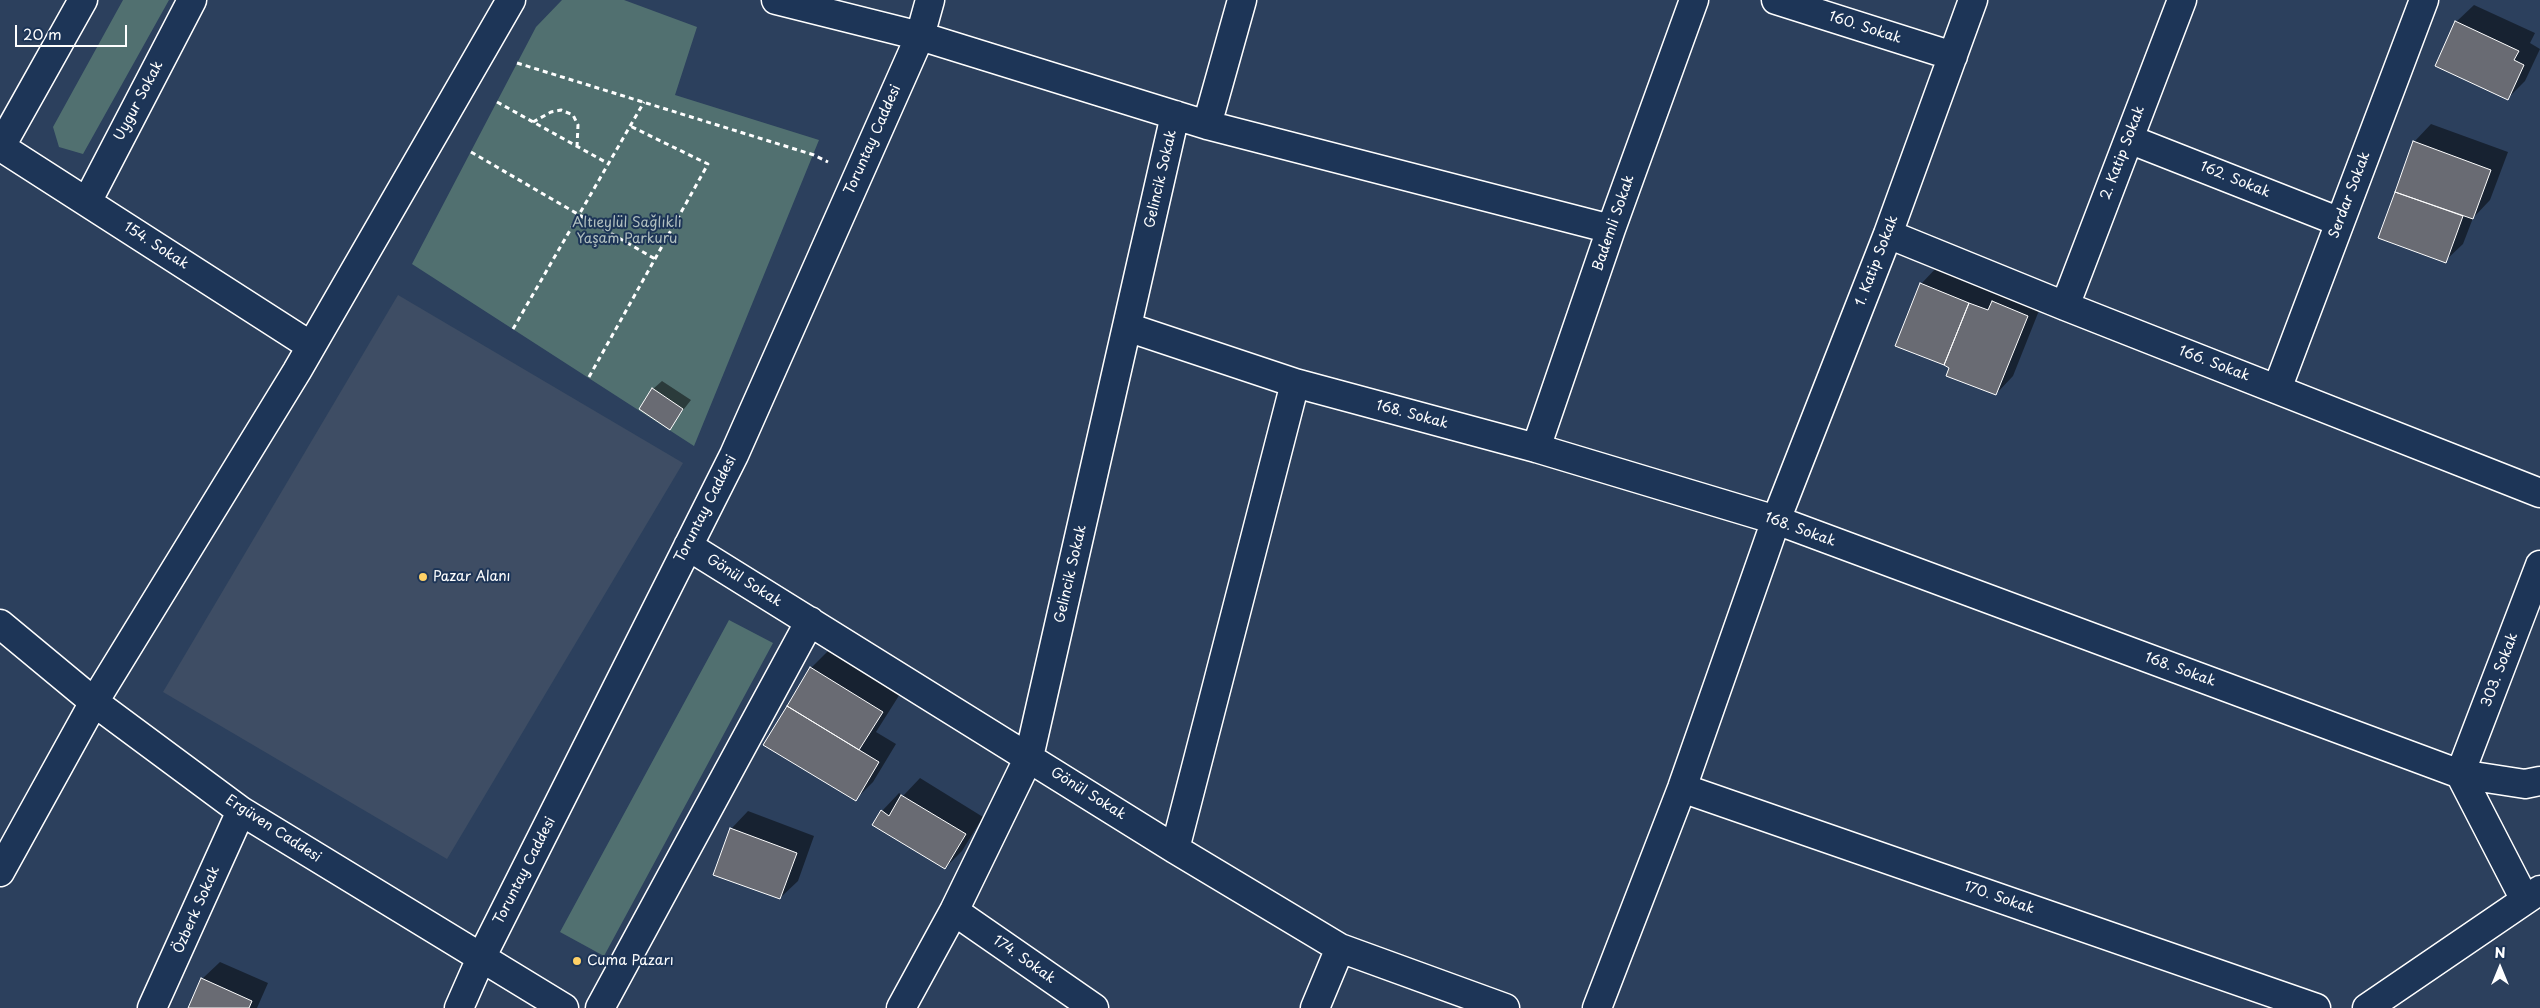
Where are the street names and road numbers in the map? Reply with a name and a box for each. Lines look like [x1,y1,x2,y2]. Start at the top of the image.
street label: 160. Sokak [1826,8,1904,48]
street label: Uygur Sokak [111,58,167,144]
street label: Toruntay Caddesi [841,82,905,198]
street label: 2. Katip Sokak [2097,104,2149,202]
street label: Gelincik Sokak [1142,128,1180,230]
street label: Serdar Sokak [2326,149,2374,241]
street label: 162. Sokak [2198,158,2272,202]
street label: Bademli Sokak [1590,173,1638,273]
street label: 1. Katip Sokak [1852,213,1902,309]
street label: 154. Sokak [120,219,192,273]
street label: 166. Sokak [2176,343,2252,385]
street label: 168. Sokak [1374,397,1450,433]
street label: Toruntay Caddesi [672,452,740,566]
street label: 168. Sokak [1762,509,1838,551]
street label: Gelincik Sokak [1052,523,1090,625]
street label: Gönül Sokak [703,551,785,611]
street label: 303. Sokak [2478,630,2522,710]
street label: 168. Sokak [2142,649,2218,691]
street label: Gönül Sokak [1047,764,1129,824]
street label: Ergüven Caddesi [222,792,324,866]
street label: Toruntay Caddesi [491,814,559,928]
street label: Özberk Sokak [170,864,224,956]
street label: 170. Sokak [1961,878,2037,918]
street label: 174. Sokak [990,932,1058,988]

